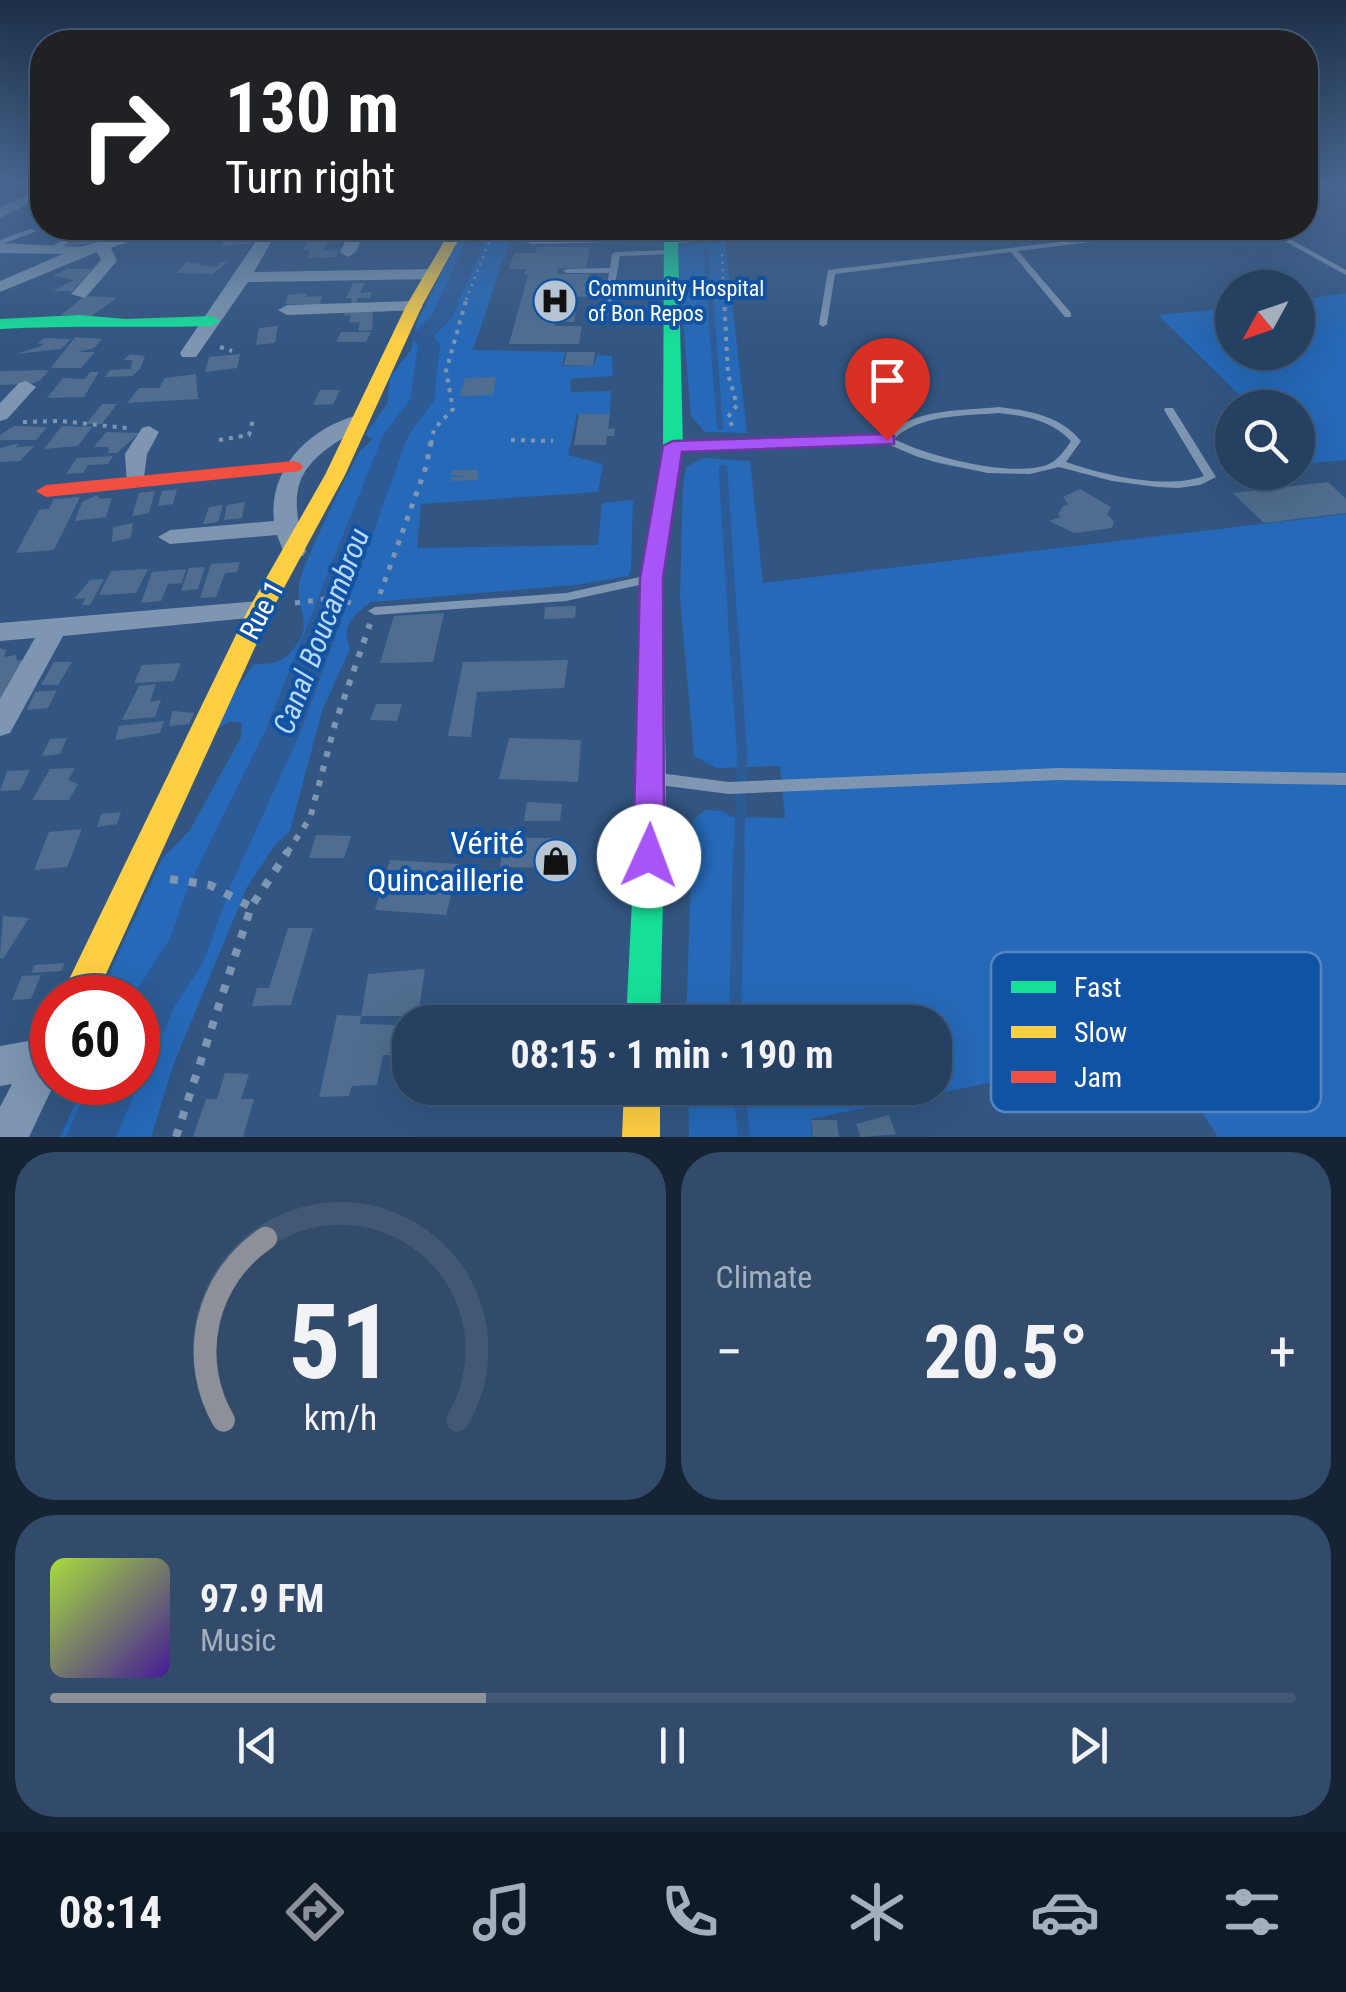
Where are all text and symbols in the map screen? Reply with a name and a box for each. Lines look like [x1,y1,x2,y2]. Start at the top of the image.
text: 130 m [225,67,399,149]
icon: right [60,70,190,200]
text: Turn right [225,151,395,204]
north arrow [1215,270,1315,370]
map controls [1215,270,1315,490]
place label: Community Hospital of Bon Repos [588,276,764,326]
hospital icon: Community Hospital of Bon Repos [532,278,578,324]
pin [845,338,930,441]
icon: arrive [860,353,915,408]
button: search [1215,390,1315,490]
water label: Canal Boucambrou [266,523,376,739]
street label: Rue 1 [233,575,291,645]
position arrow [597,804,701,908]
place label: Vérité Quincaillerie [367,824,524,899]
shop icon: Vérité Quincaillerie [533,838,579,884]
legend [991,952,1321,1112]
text: Fast [1074,971,1121,1004]
speed limit sign: 60 [30,975,160,1105]
text: Slow [1074,1016,1127,1049]
text: 08:15 · 1 min · 190 m [511,1033,833,1077]
text: Jam [1074,1061,1122,1094]
text: Climate [716,1258,812,1296]
text: 51 [288,1282,393,1403]
text: 20.5° [924,1308,1088,1396]
text: − [716,1320,743,1384]
text: + [1269,1320,1296,1384]
text: km/h [303,1397,377,1439]
text: 97.9 FM [200,1577,324,1621]
text: Music [200,1621,276,1659]
icon: previous [230,1718,285,1773]
icon: pause [645,1718,700,1773]
icon: next [1061,1718,1116,1773]
icon: directions [280,1877,350,1947]
icon: music [467,1877,537,1947]
icon: phone [655,1877,725,1947]
icon: climate [842,1877,912,1947]
icon: car [1030,1877,1100,1947]
icon: filters [1217,1877,1287,1947]
text: 08:14 [59,1886,162,1939]

